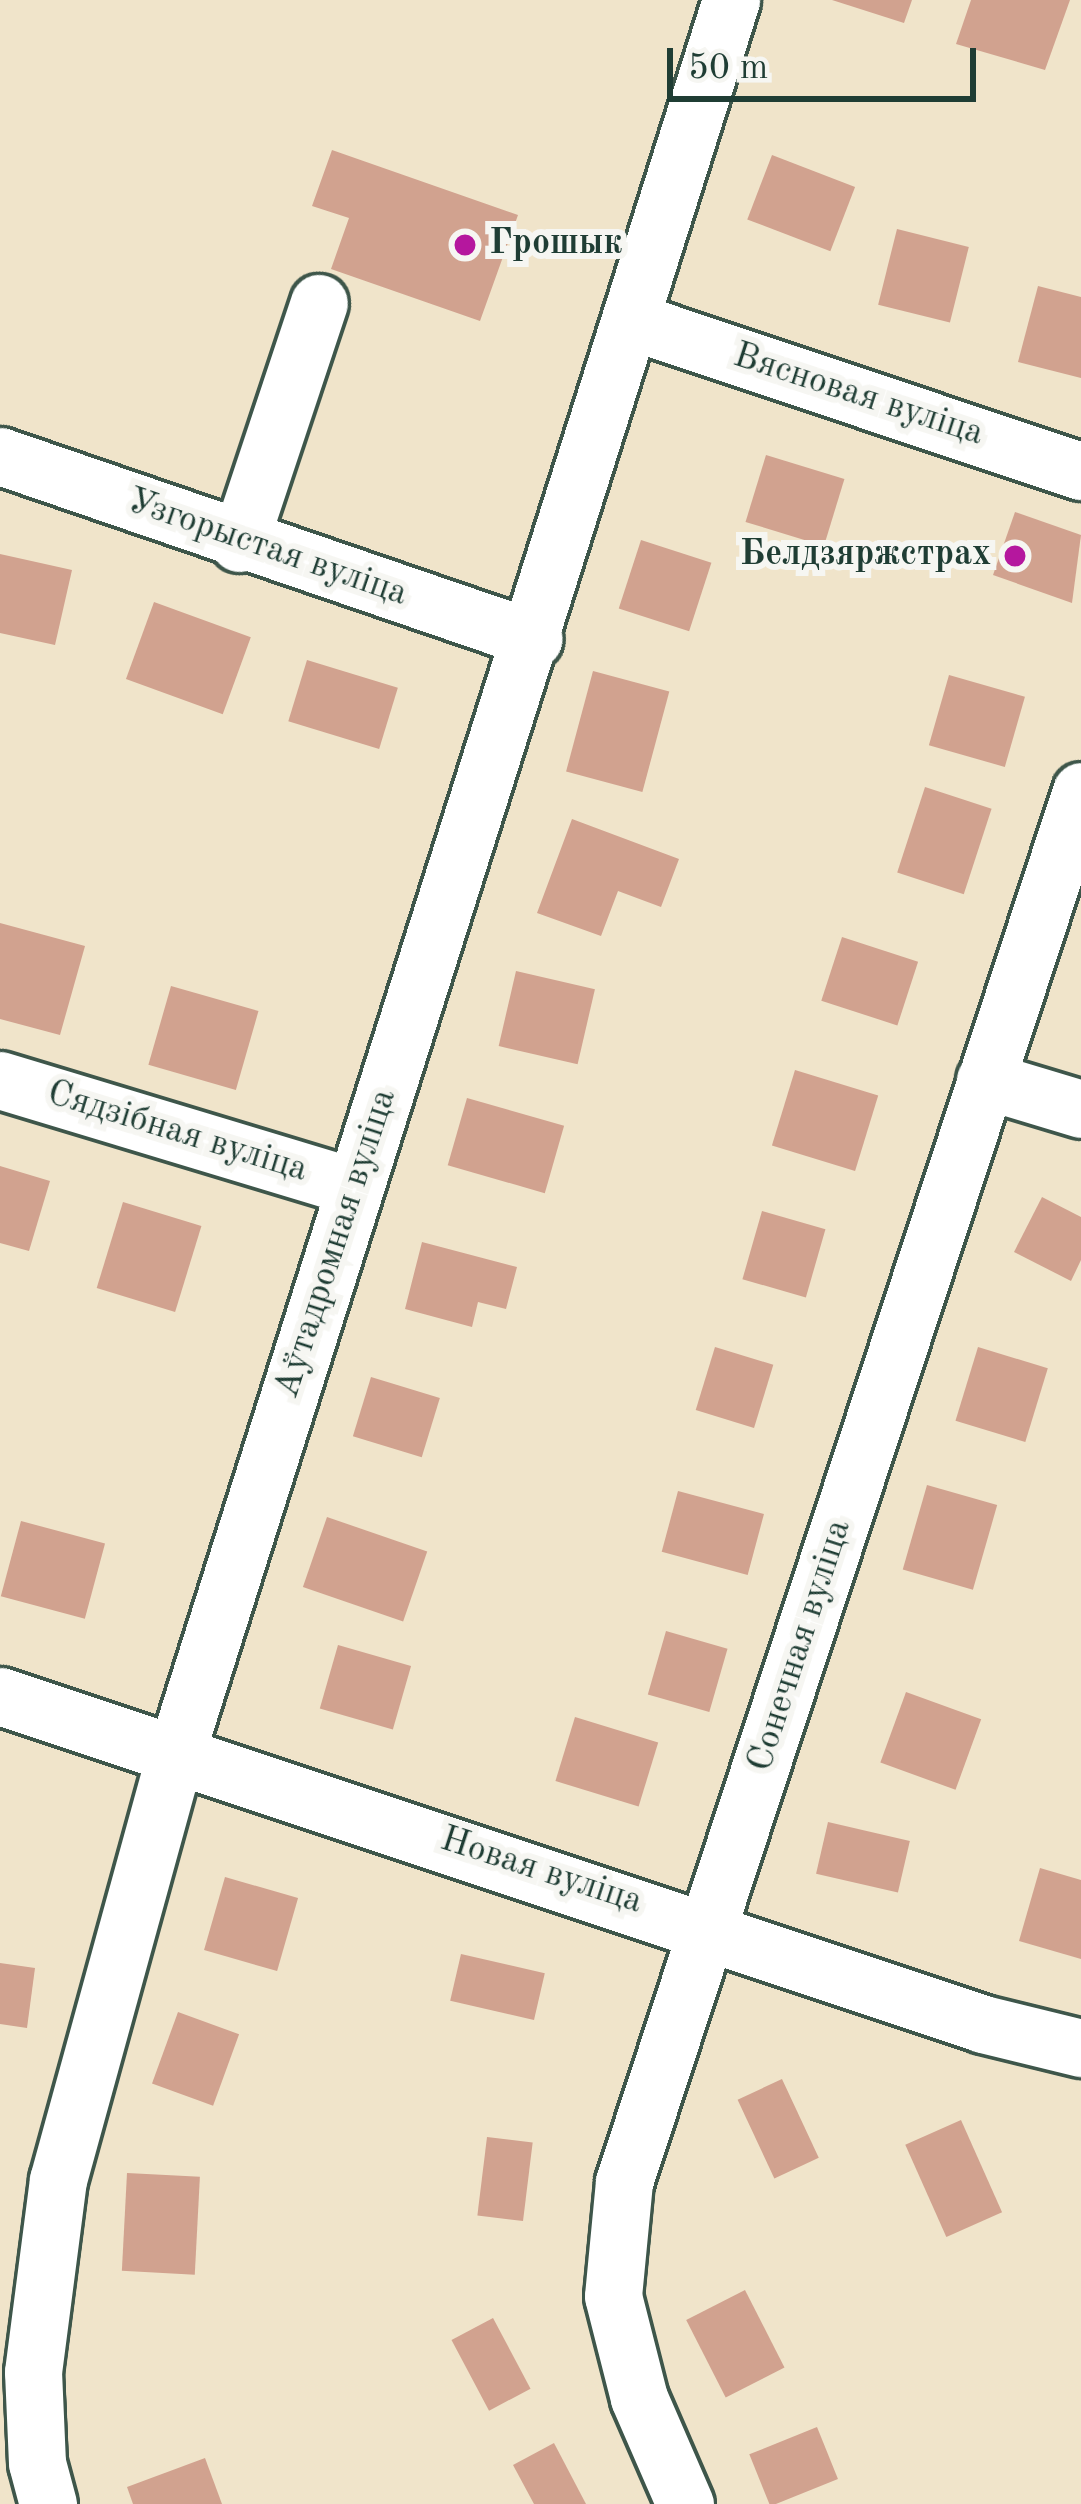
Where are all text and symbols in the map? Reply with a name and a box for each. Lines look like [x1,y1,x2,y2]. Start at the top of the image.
scale bar [673,24,982,98]
text: 50 m [688,51,768,87]
place label: Грошык [489,223,622,267]
marker: Грошык [452,232,478,258]
street label: Вясновая вуліца [727,335,989,457]
street label: Узгорыстая вуліца [121,481,413,617]
place label: Белдзяржстрах [740,534,991,578]
marker: Белдзяржстрах [1002,543,1028,569]
street label: Сядзібная вуліца [42,1073,312,1193]
street label: Аўтадромная вуліца [267,1084,407,1404]
street label: Сонечная вуліца [740,1515,862,1777]
street label: Новая вуліца [435,1819,647,1925]

